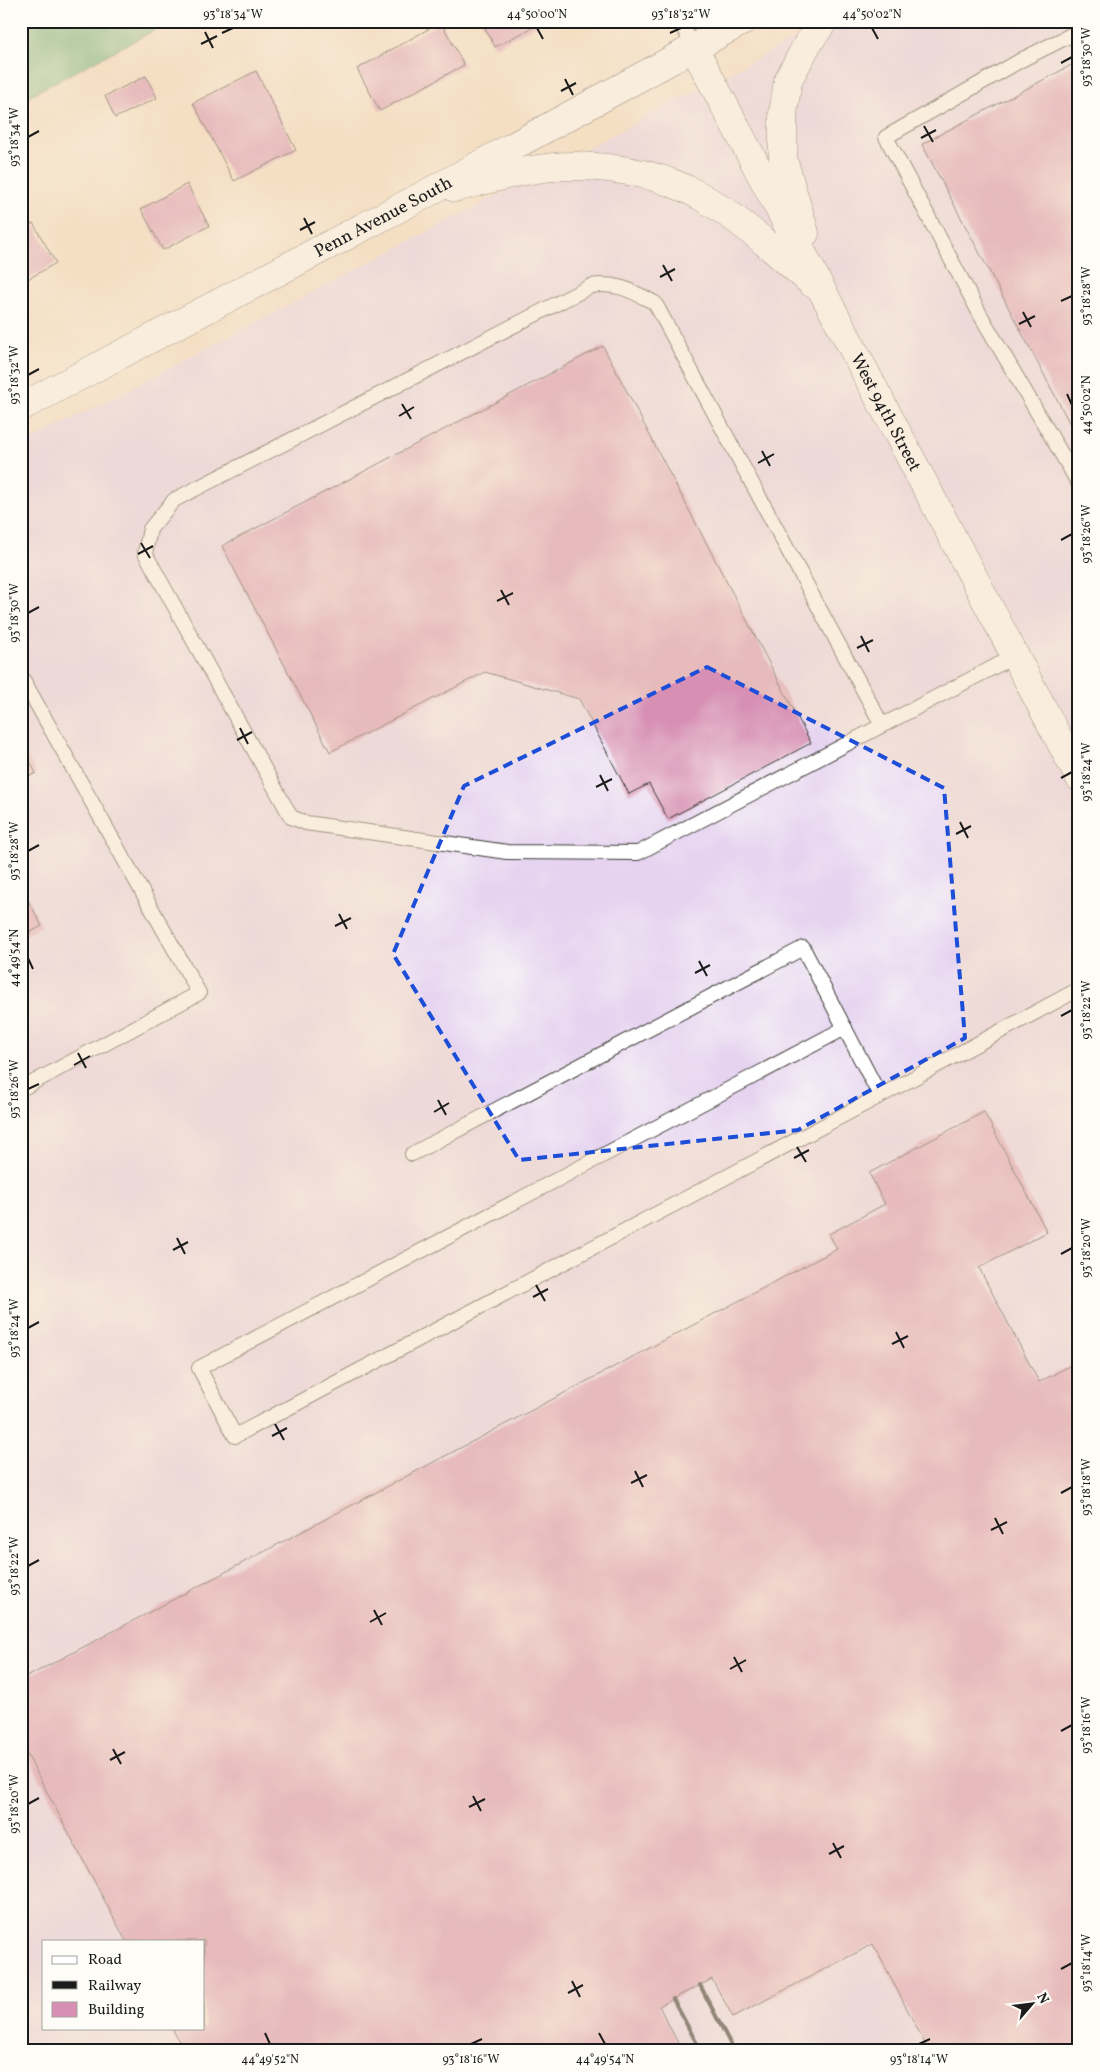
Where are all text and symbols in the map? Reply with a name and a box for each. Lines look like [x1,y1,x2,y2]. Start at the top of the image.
text: 93°18'34"W [203,7,263,23]
text: 44°50'00"N [507,7,567,23]
text: 93°18'32"W [652,7,710,23]
text: 44°50'02"N [842,7,902,23]
text: 93°18'30"W [1079,27,1095,87]
text: 93°18'34"W [7,107,23,167]
street label: Penn Avenue South [310,171,457,265]
text: 93°18'28"W [1079,267,1095,325]
text: 93°18'32"W [7,346,23,404]
street label: West 94th Street [843,349,926,476]
text: 44°50'02"N [1079,375,1095,435]
text: 93°18'26"W [1079,505,1095,563]
text: 93°18'30"W [7,583,23,643]
text: 93°18'24"W [1079,742,1095,802]
text: 93°18'28"W [7,822,23,880]
text: 44°49'54"N [7,929,23,987]
text: 93°18'22"W [1079,980,1095,1040]
text: 93°18'26"W [7,1060,23,1118]
text: 93°18'20"W [1079,1218,1095,1278]
text: 93°18'24"W [7,1298,23,1358]
text: 93°18'18"W [1079,1458,1095,1516]
text: 93°18'22"W [7,1536,23,1596]
text: 93°18'16"W [1079,1696,1095,1754]
text: 93°18'20"W [7,1774,23,1834]
text: 93°18'14"W [1079,1934,1095,1992]
legend [42,1940,205,2030]
text: Road [88,1950,122,1971]
text: Railway [88,1976,141,1997]
north arrow [1008,1980,1058,2030]
text: N [1031,1990,1053,2008]
text: Building [88,2000,145,2021]
text: 44°49'52"N [241,2052,299,2068]
text: 93°18'16"W [442,2052,500,2068]
text: 44°49'54"N [576,2052,634,2068]
text: 93°18'14"W [890,2052,948,2068]

